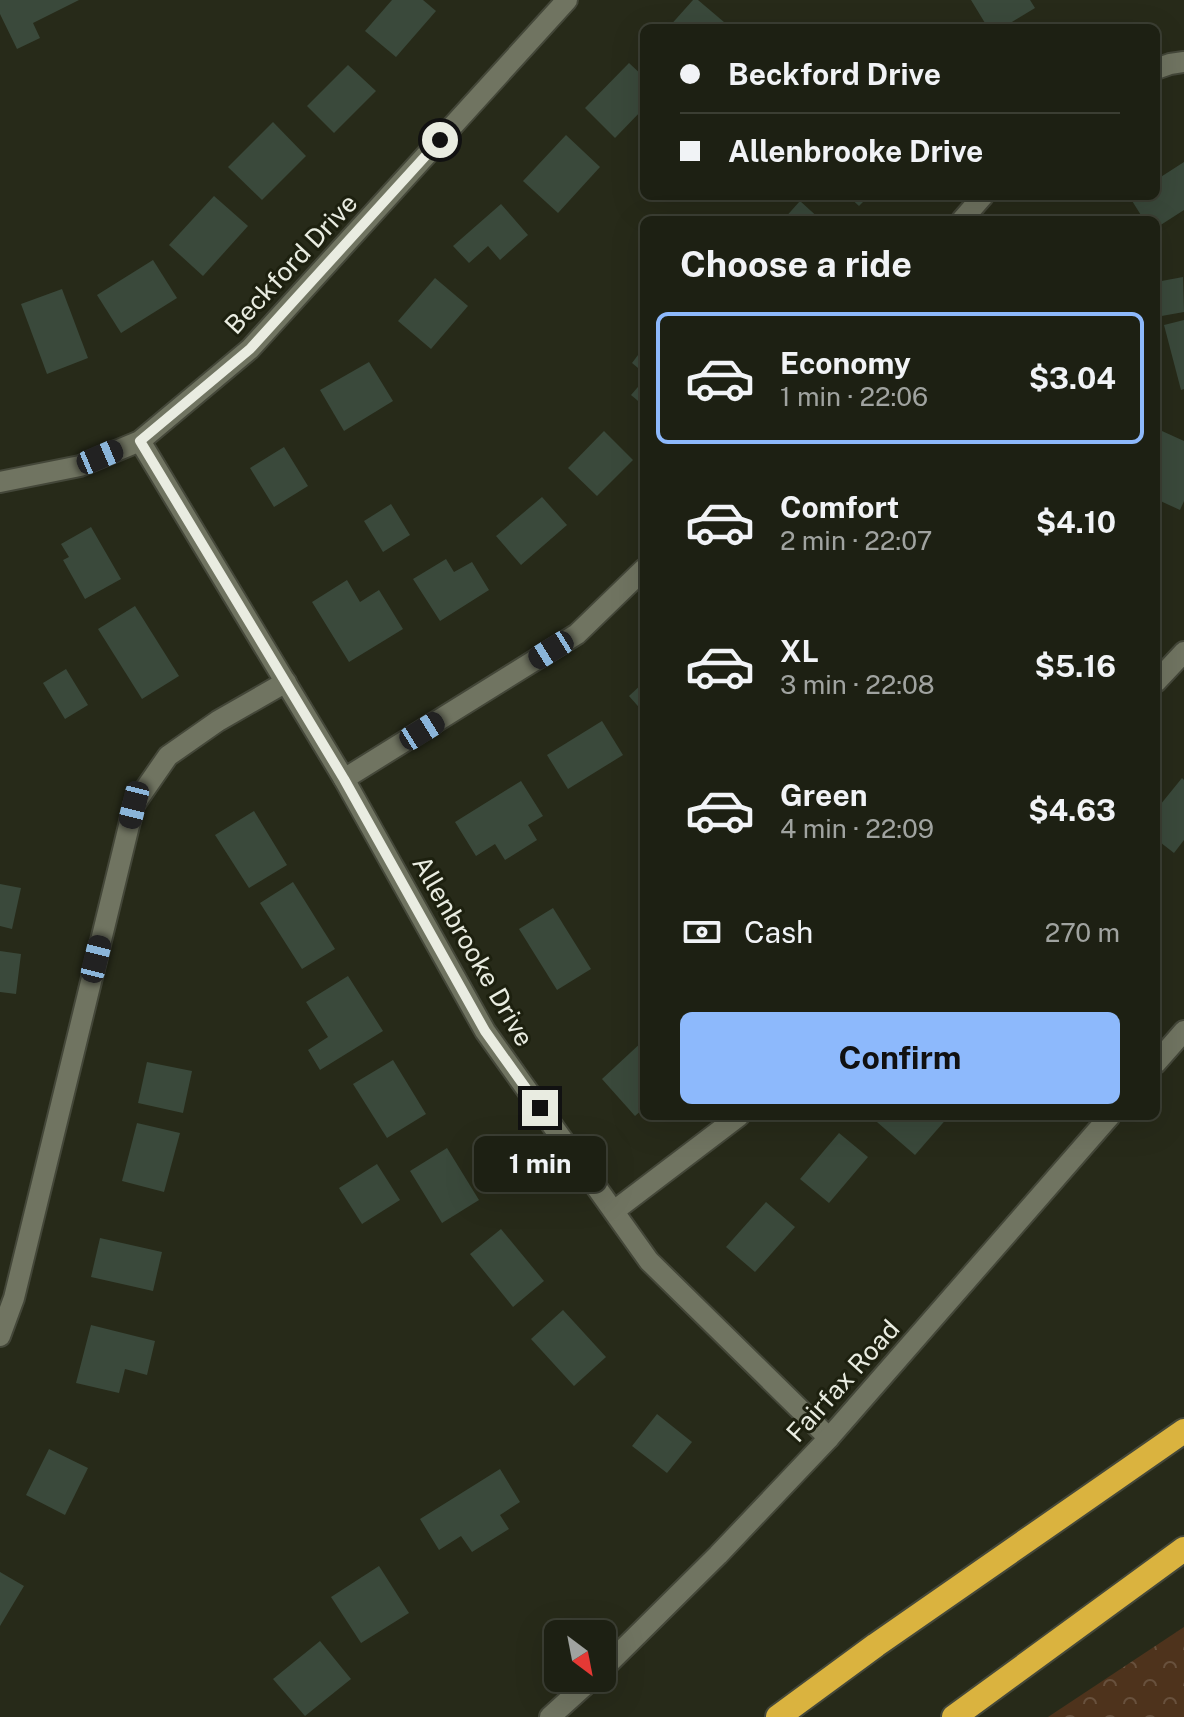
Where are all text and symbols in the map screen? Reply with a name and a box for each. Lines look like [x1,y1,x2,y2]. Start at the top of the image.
text: Beckford Drive [728,56,941,92]
route start [422,122,458,158]
text: Allenbrooke Drive [728,133,983,169]
street label: Beckford Drive [218,187,363,340]
text: Choose a ride [680,243,912,285]
icon: car [684,342,756,414]
text: Economy [780,345,911,381]
text: $3.04 [1029,360,1116,396]
text: 1 min · 22:06 [780,381,928,412]
car [73,437,127,477]
icon: car [684,486,756,558]
text: Comfort [780,489,899,525]
text: $4.10 [1036,504,1116,540]
text: 2 min · 22:07 [780,525,932,556]
car [524,627,578,673]
icon: car [684,630,756,702]
text: XL [780,633,819,669]
text: $5.16 [1035,648,1116,684]
text: 3 min · 22:08 [780,669,935,700]
car [395,708,449,754]
icon: car [684,774,756,846]
text: Green [780,777,867,813]
car [117,779,151,831]
text: $4.63 [1028,792,1116,828]
text: 4 min · 22:09 [780,813,934,844]
street label: Allenbrooke Drive [406,850,541,1052]
icon: cash [680,910,724,954]
text: Cash [744,914,813,950]
text: 270 m [1045,917,1120,948]
car [79,933,113,985]
button: Confirm [680,1012,1120,1104]
route end [522,1090,558,1126]
callout: 1 min [474,1136,606,1192]
text: 1 min [509,1148,571,1179]
street label: Fairfax Road [780,1313,906,1448]
north arrow [544,1620,616,1692]
map controls [544,1620,616,1692]

